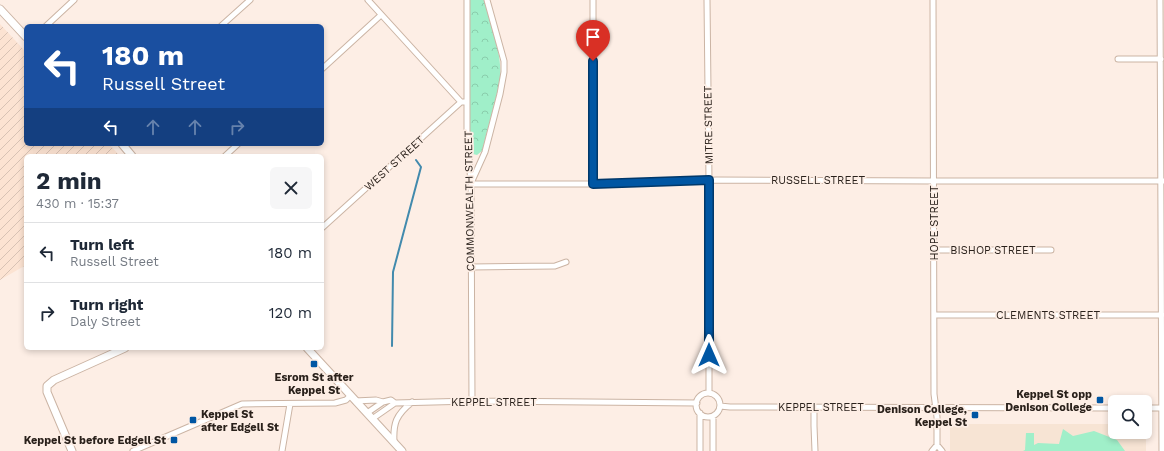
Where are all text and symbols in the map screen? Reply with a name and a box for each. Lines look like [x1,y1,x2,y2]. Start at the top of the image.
pin [576,20,610,61]
icon: arrive [582,26,604,48]
text: 180 m [102,39,184,72]
icon: left [36,40,88,92]
text: Russell Street [102,73,225,94]
street label: MITRE STREET [701,85,716,164]
icon: left [100,116,122,138]
icon: ahead [142,116,164,138]
icon: ahead [184,116,206,138]
icon: right [226,116,248,138]
street label: COMMONWEALTH STREET [462,130,477,271]
street label: WEST STREET [362,133,427,194]
text: 2 min [36,167,102,195]
button: close [270,167,312,209]
street label: RUSSELL STREET [771,174,865,187]
street label: HOPE STREET [928,185,941,261]
text: 430 m · 15:37 [36,196,119,211]
text: Turn left [70,236,134,254]
icon: left [36,242,58,264]
text: 180 m [268,244,312,262]
street label: BISHOP STREET [950,244,1036,257]
text: Russell Street [70,254,159,269]
text: Turn right [70,296,143,314]
icon: right [36,302,58,324]
text: 120 m [269,304,312,322]
street label: CLEMENTS STREET [996,309,1100,322]
text: Daly Street [70,314,140,329]
position arrow [688,334,730,376]
marker: Esrom St after Keppel St [309,359,319,369]
place label: Esrom St after Keppel St [274,371,354,397]
place label: Keppel St opp Denison College [1005,388,1092,414]
marker: Keppel St opp Denison College [1095,395,1105,405]
map controls [1108,395,1152,439]
button: search [1108,395,1152,439]
street label: KEPPEL STREET [451,396,537,409]
street label: KEPPEL STREET [778,401,864,414]
place label: Denison College, Keppel St [877,403,967,429]
place label: Keppel St after Edgell St [201,408,279,434]
marker: Denison College, Keppel St [970,410,980,420]
marker: Keppel St after Edgell St [188,415,198,425]
place label: Keppel St before Edgell St [24,434,166,447]
marker: Keppel St before Edgell St [169,435,179,445]

